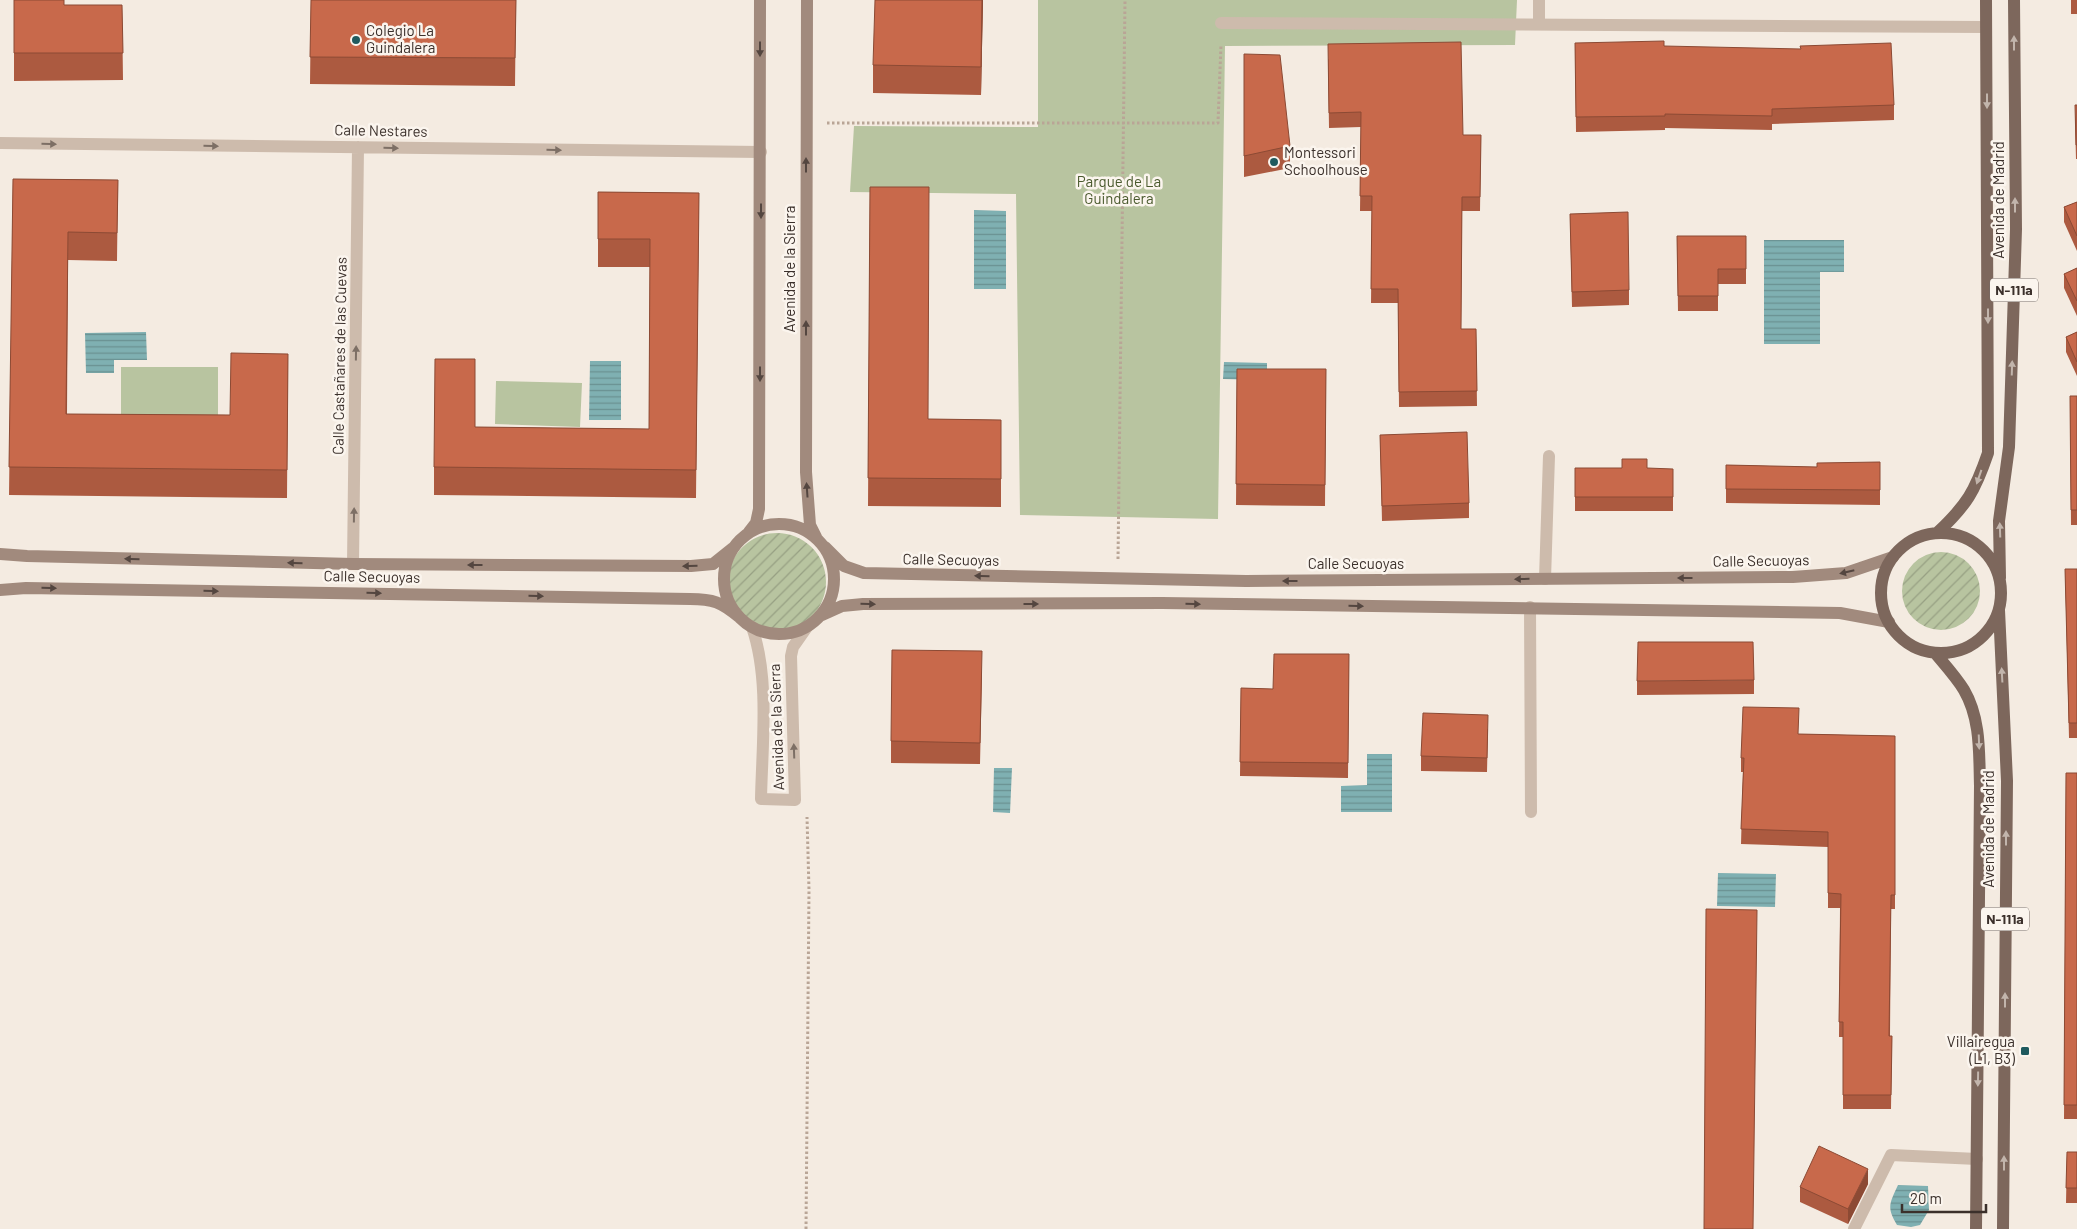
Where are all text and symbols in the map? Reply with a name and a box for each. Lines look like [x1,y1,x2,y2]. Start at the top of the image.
place label: Colegio La Guindalera [366,21,435,56]
marker: Colegio La Guindalera [350,34,362,46]
one-way arrow [2010,35,2018,51]
one-way arrow [756,41,764,57]
one-way arrow [1983,93,1991,109]
street label: Calle Nestares [334,120,428,140]
one-way arrow [41,140,57,148]
street label: Avenida de Madrid [1989,141,2007,259]
one-way arrow [203,142,219,150]
place label: Montessori Schoolhouse [1284,143,1368,178]
one-way arrow [383,144,399,152]
one-way arrow [546,146,562,154]
marker: Montessori Schoolhouse [1268,156,1280,168]
one-way arrow [802,157,810,173]
park label: Parque de La Guindalera [1077,172,1161,207]
one-way arrow [2011,197,2019,213]
one-way arrow [757,203,765,219]
street label: Avenida de la Sierra [780,206,798,332]
street label: Calle Castañares de las Cuevas [328,257,350,455]
road number: N-111a [1990,278,2038,302]
one-way arrow [1984,308,1992,324]
one-way arrow [802,319,810,335]
one-way arrow [352,345,360,361]
one-way arrow [2008,360,2016,376]
one-way arrow [755,366,763,382]
one-way arrow [1975,470,1982,485]
one-way arrow [803,482,811,498]
one-way arrow [350,507,358,523]
one-way arrow [1995,521,2003,537]
street label: Calle Secuoyas [903,549,1000,569]
street label: Calle Secuoyas [1712,550,1809,570]
one-way arrow [124,554,140,562]
street label: Calle Secuoyas [1308,554,1404,572]
one-way arrow [286,558,302,566]
one-way arrow [466,561,482,569]
one-way arrow [681,562,697,570]
street label: Calle Secuoyas [324,566,421,586]
one-way arrow [1839,568,1855,576]
one-way arrow [973,572,989,580]
one-way arrow [1677,574,1693,582]
one-way arrow [1514,575,1530,583]
one-way arrow [1282,577,1298,585]
one-way arrow [41,584,57,592]
one-way arrow [203,587,219,595]
one-way arrow [366,589,382,597]
one-way arrow [528,592,544,600]
one-way arrow [861,600,877,608]
one-way arrow [1023,600,1039,608]
one-way arrow [1186,600,1202,608]
one-way arrow [1348,602,1364,610]
street label: Avenida de la Sierra [765,663,787,791]
one-way arrow [1998,667,2006,683]
one-way arrow [1975,734,1983,750]
one-way arrow [789,743,797,759]
street label: Avenida de Madrid [1979,770,1997,888]
one-way arrow [2002,830,2010,846]
road number: N-111a [1981,908,2029,931]
one-way arrow [2001,992,2009,1008]
place label: Villairegua (L1, B3) [1947,1032,2015,1067]
marker: Villairegua (L1, B3) [2019,1045,2031,1057]
one-way arrow [1974,1071,1982,1087]
one-way arrow [2000,1155,2008,1171]
scale bar [1902,1182,1986,1214]
text: 20 m [1910,1189,1942,1207]

